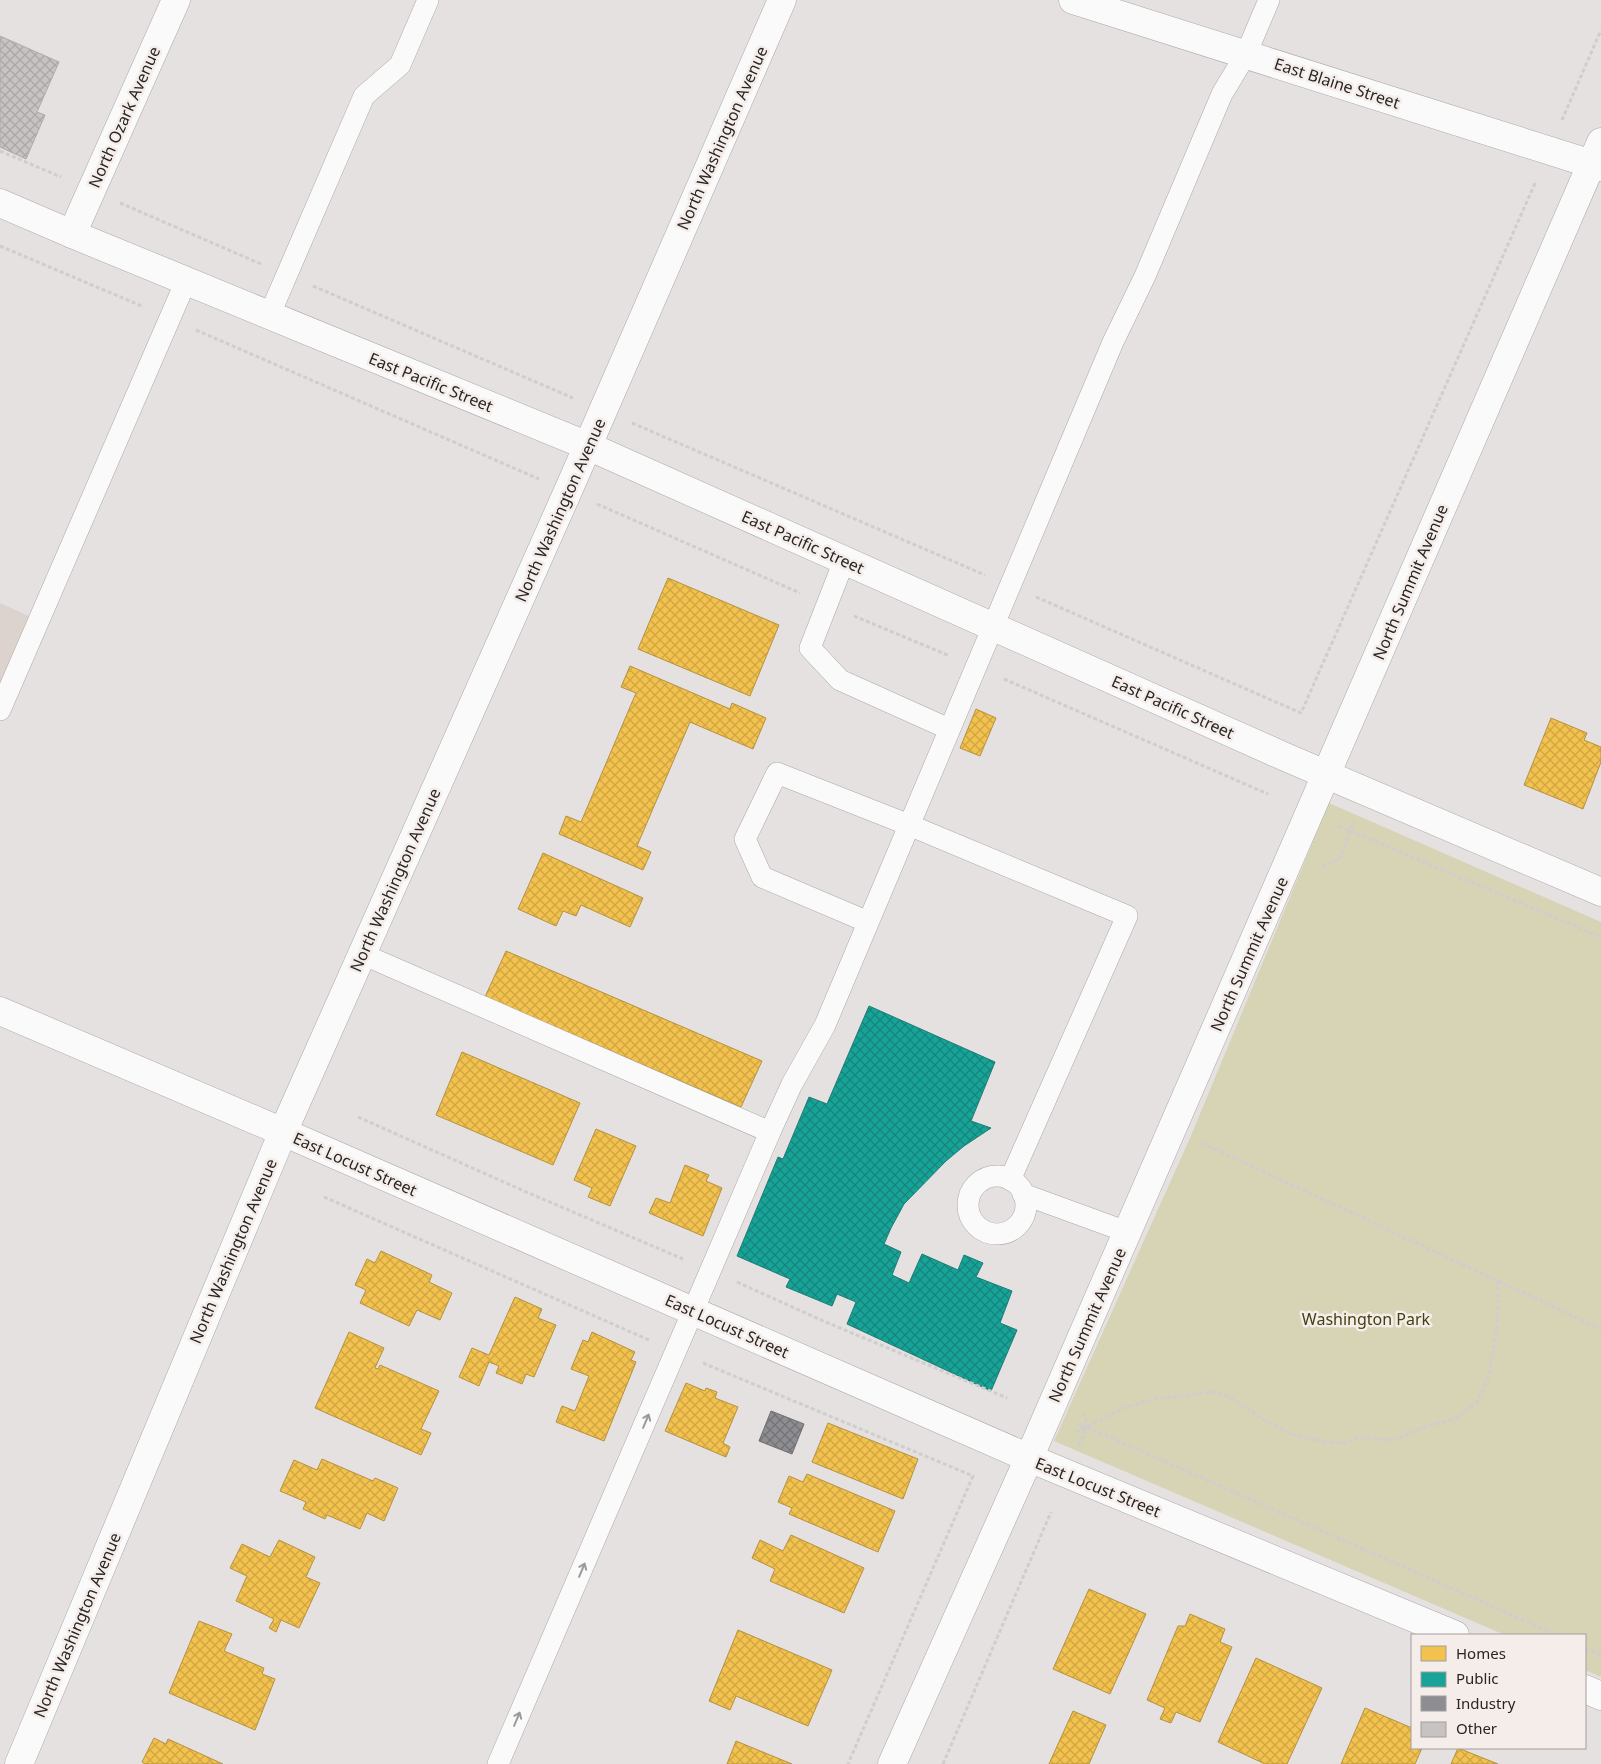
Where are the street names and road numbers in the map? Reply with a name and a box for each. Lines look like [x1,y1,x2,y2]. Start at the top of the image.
street label: North Ozark Avenue [83,43,165,191]
street label: North Washington Avenue [671,43,773,233]
street label: East Blaine Street [1271,52,1403,114]
street label: East Pacific Street [366,347,497,417]
street label: North Washington Avenue [509,415,611,605]
street label: North Summit Avenue [1367,501,1453,663]
street label: East Pacific Street [738,505,868,579]
street label: East Pacific Street [1108,670,1238,744]
street label: North Washington Avenue [344,785,446,975]
street label: North Summit Avenue [1205,873,1293,1035]
street label: East Locust Street [290,1127,421,1201]
street label: North Washington Avenue [184,1155,282,1347]
street label: North Summit Avenue [1043,1244,1131,1406]
street label: East Locust Street [662,1289,793,1363]
street label: East Locust Street [1032,1452,1164,1522]
street label: North Washington Avenue [28,1529,126,1721]

